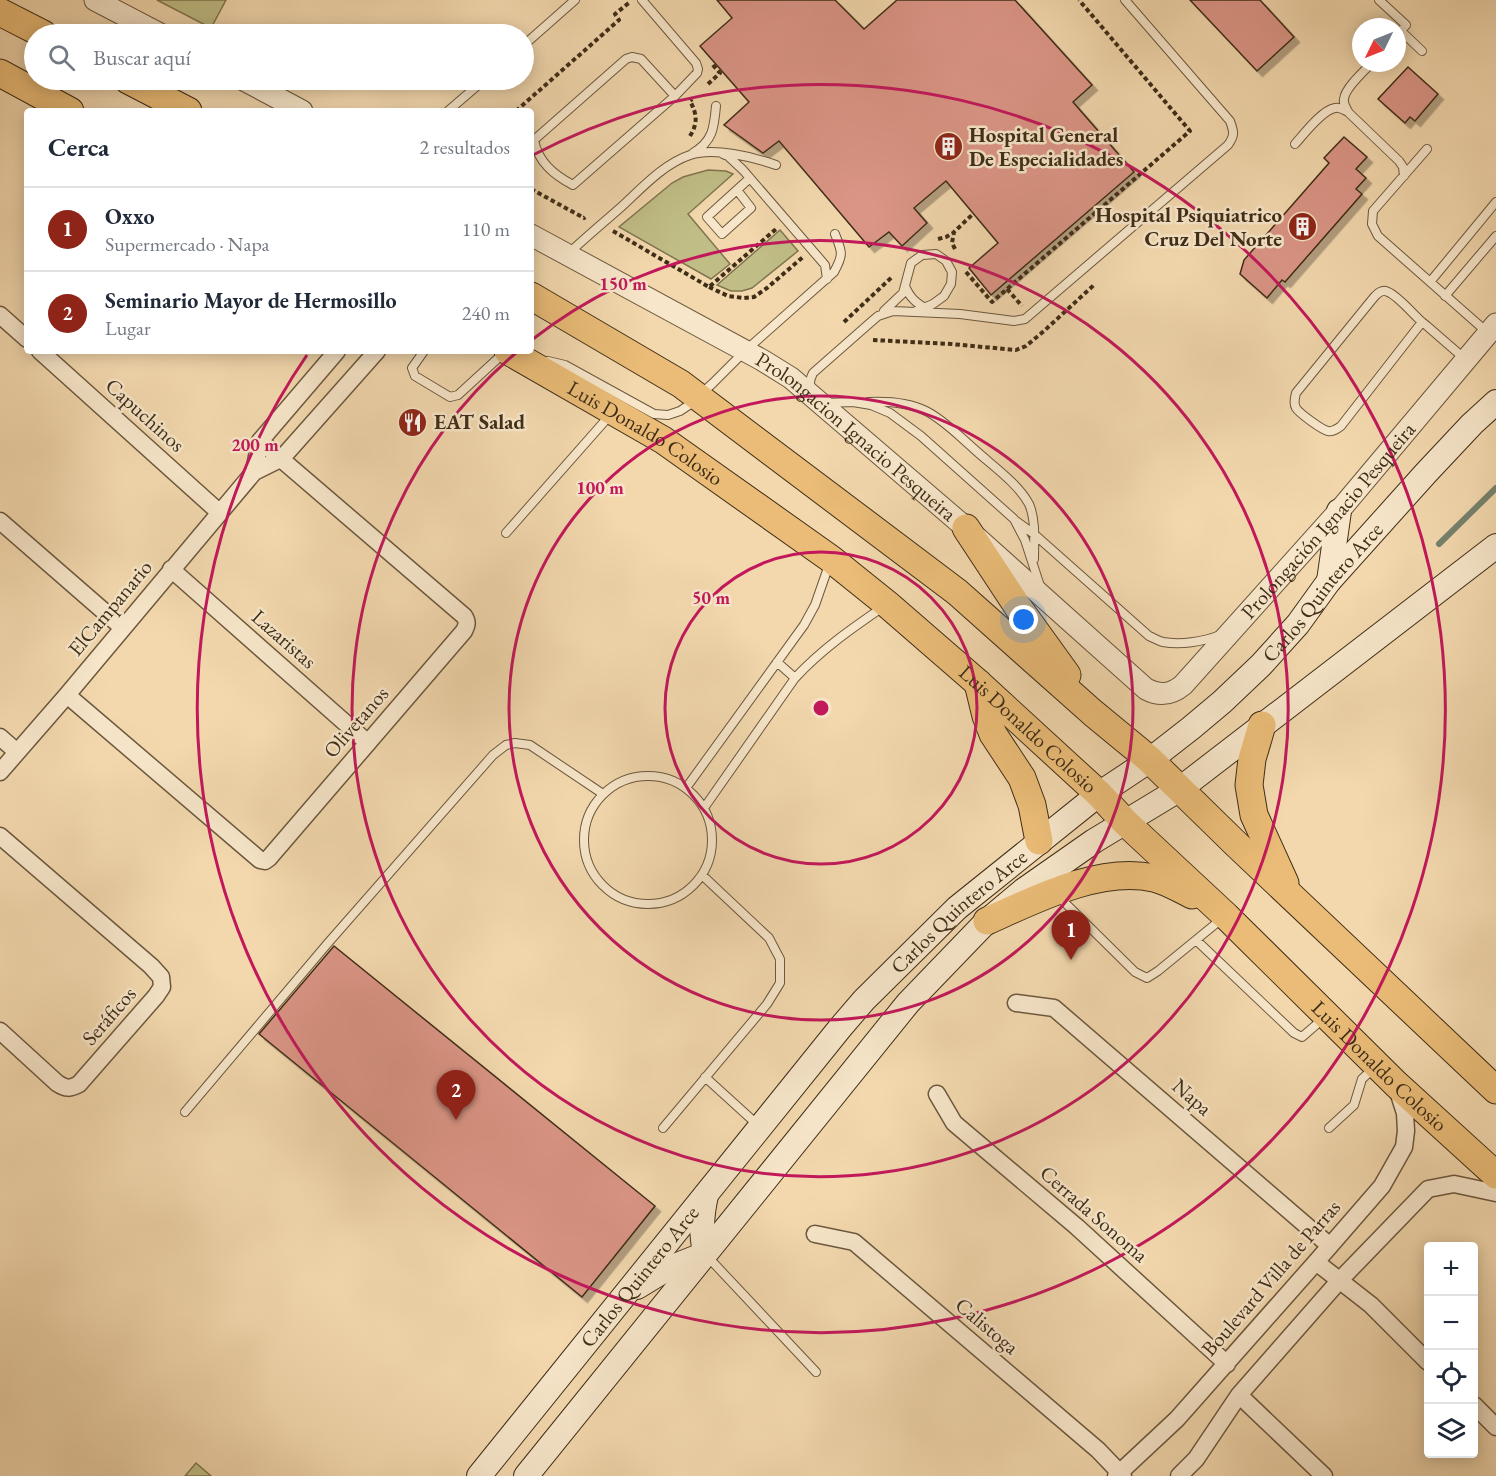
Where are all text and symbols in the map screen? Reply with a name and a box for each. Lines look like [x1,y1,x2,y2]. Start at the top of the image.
north arrow [1352,18,1406,72]
search box [24,24,534,90]
icon: search [45,41,78,74]
text: Buscar aquí [93,43,191,72]
place label: Hospital General De Especialidades [969,121,1123,172]
text: Cerca [48,130,109,164]
building icon: Hospital General De Especialidades [932,131,964,163]
text: 2 resultados [419,134,510,160]
place label: Hospital Psiquiatrico Cruz Del Norte [1095,201,1282,252]
text: Oxxo [105,202,154,231]
building icon: Hospital Psiquiatrico Cruz Del Norte [1287,211,1319,243]
text: 1 [62,216,73,242]
text: 110 m [462,216,510,242]
text: Supermercado · Napa [105,231,269,257]
text: 150 m [599,272,647,295]
text: Seminario Mayor de Hermosillo [105,286,397,315]
text: 2 [62,300,73,326]
text: 240 m [462,300,510,326]
text: Lugar [105,315,151,341]
street label: Prolongacion Ignacio Pesqueira [751,345,963,527]
street label: Capuchinos [100,372,191,458]
street label: Luis Donaldo Colosio [563,374,729,491]
restaurant icon: EAT Salad [397,406,429,438]
place label: EAT Salad [434,408,526,435]
street label: Prolongación Ignacio Pesqueira [1235,416,1421,624]
text: 200 m [231,433,279,456]
text: 100 m [576,476,624,499]
street label: Carlos Quintero Arce [1256,516,1388,668]
street label: ElCampanario [62,554,158,661]
text: 50 m [692,586,730,609]
street label: Lazaristas [246,603,322,674]
your location [1009,605,1038,634]
street label: Luis Donaldo Colosio [954,659,1103,799]
street label: Olivetanos [317,680,394,763]
centre of rings [811,698,831,718]
street label: Carlos Quintero Arce [884,843,1032,979]
pin: 1 [1052,910,1090,960]
street label: Seráficos [76,980,142,1051]
street label: Luis Donaldo Colosio [1306,994,1453,1137]
pin: 2 [436,1070,476,1120]
street label: Napa [1167,1072,1218,1122]
street label: Cerrada Sonoma [1034,1159,1155,1269]
street label: Boulevard Villa de Parras [1195,1194,1346,1362]
street label: Carlos Quintero Arce [574,1200,704,1353]
map controls [1424,1242,1478,1458]
button: + [1424,1242,1478,1296]
street label: Calistoga [950,1291,1025,1360]
button: − [1424,1296,1478,1350]
button: locate [1424,1350,1478,1404]
button: layers [1424,1404,1478,1458]

